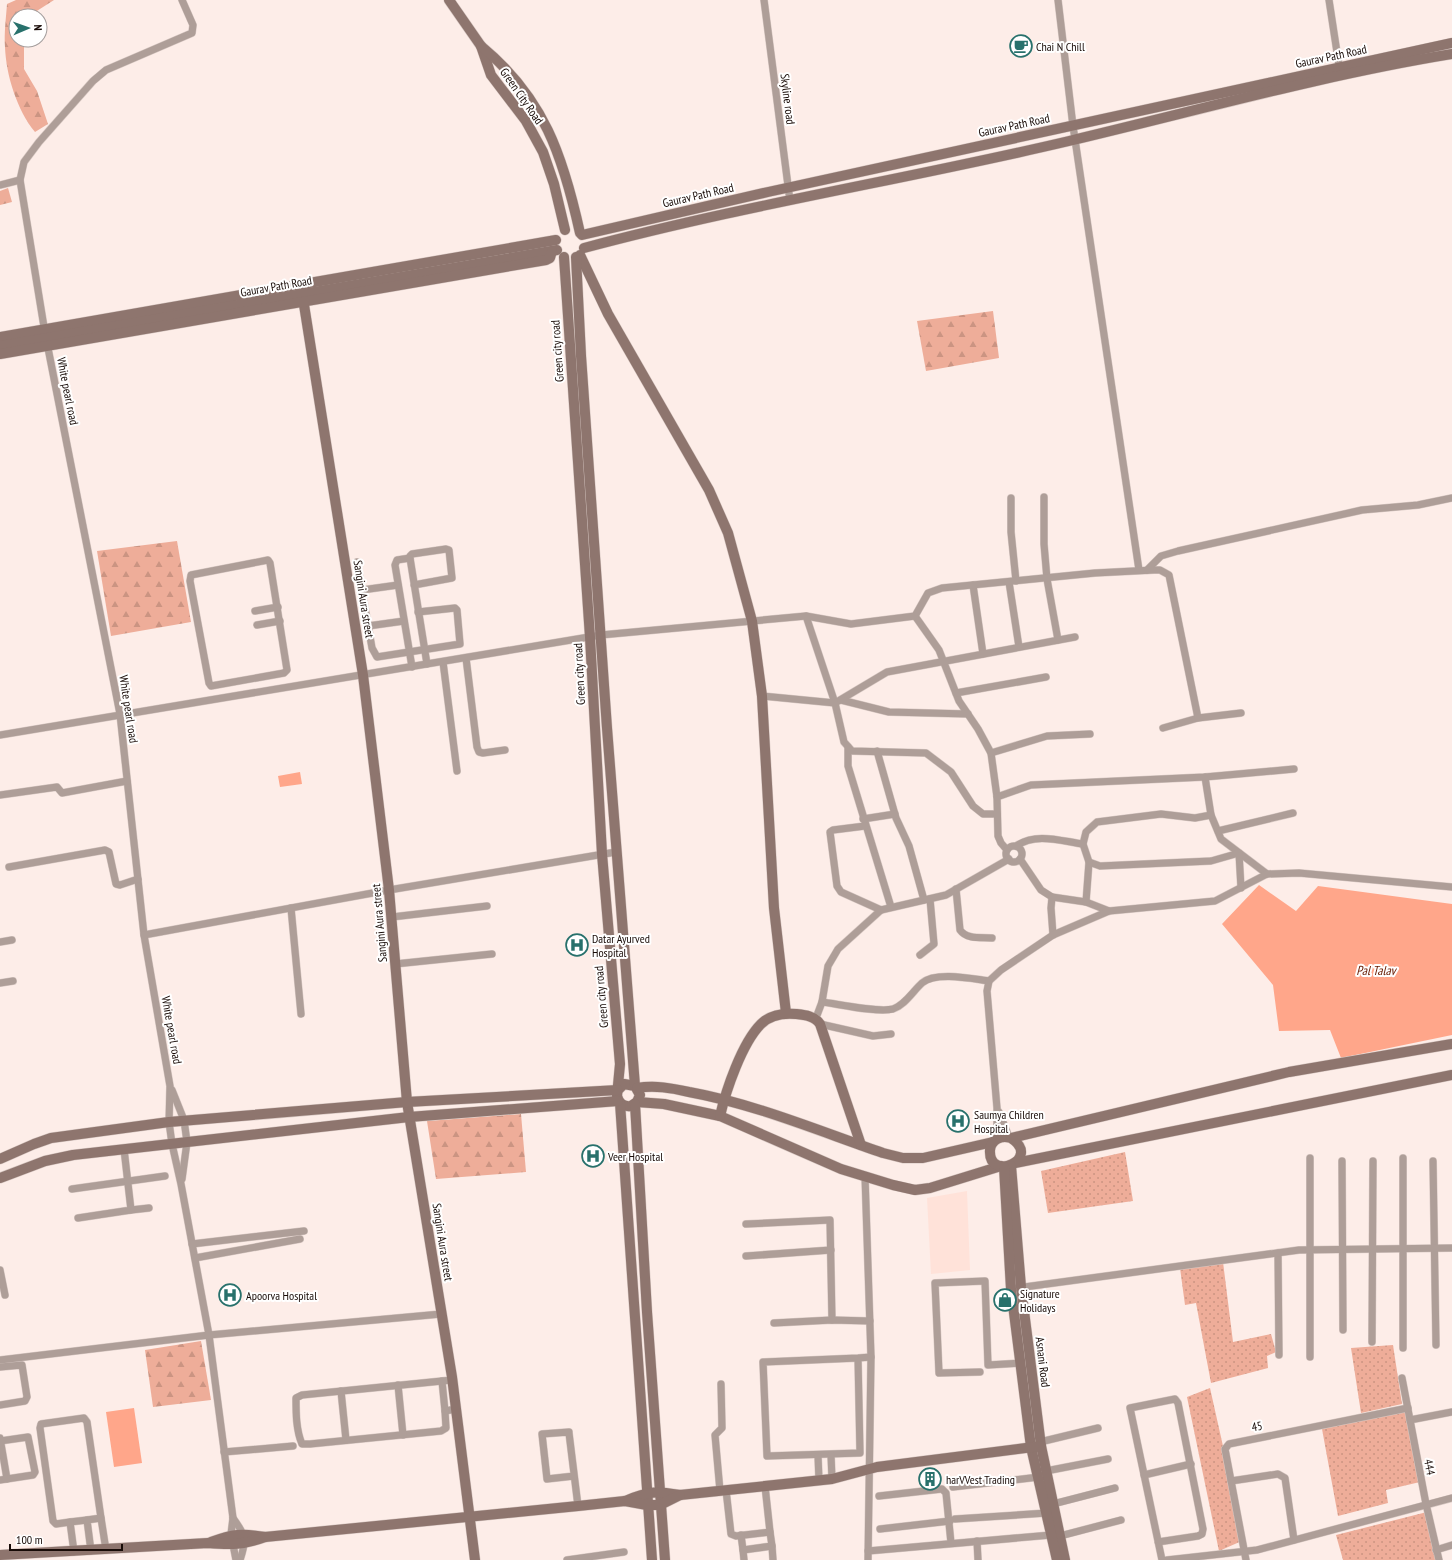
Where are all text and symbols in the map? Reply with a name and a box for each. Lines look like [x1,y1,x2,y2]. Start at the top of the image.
north arrow [8,8,48,48]
text: N [31,24,45,31]
cafe icon: Chai N Chill [1008,33,1034,59]
place label: Chai N Chill [1036,39,1085,54]
street label: Gaurav Path Road [1294,41,1368,71]
street label: Green City Road [497,65,547,127]
street label: Skyline road [777,73,799,125]
street label: Gaurav Path Road [977,110,1051,140]
street label: Gaurav Path Road [661,180,735,210]
street label: Gaurav Path Road [239,272,313,300]
street label: Green city road [547,319,567,383]
street label: White pearl road [54,356,82,426]
street label: Sangini Aura street [350,559,378,640]
street label: Green city road [570,643,588,705]
street label: White pearl road [116,674,142,744]
street label: Sangini Aura street [368,883,390,963]
place label: Datar Ayurved Hospital [592,931,650,960]
hospital icon: Datar Ayurved Hospital [564,932,590,958]
water label: Pal Talav [1356,962,1398,979]
street label: Green city road [591,965,611,1029]
street label: White pearl road [159,995,185,1065]
place label: Saumya Children Hospital [974,1107,1044,1136]
hospital icon: Saumya Children Hospital [945,1108,971,1134]
hospital icon: Veer Hospital [580,1143,606,1169]
place label: Veer Hospital [607,1149,663,1164]
street label: Sangini Aura street [429,1202,457,1283]
hospital icon: Apoorva Hospital [217,1282,243,1308]
place label: Signature Holidays [1020,1286,1060,1315]
shop icon: Signature Holidays [992,1287,1018,1313]
place label: Apoorva Hospital [246,1288,317,1303]
street label: Asnani Road [1032,1336,1054,1388]
street label: 45 [1250,1418,1264,1434]
street label: 444 [1421,1458,1439,1477]
building icon: harVVest Trading [917,1466,943,1492]
place label: harVVest Trading [946,1472,1015,1487]
scale bar [10,1526,122,1552]
text: 100 m [16,1532,43,1547]

